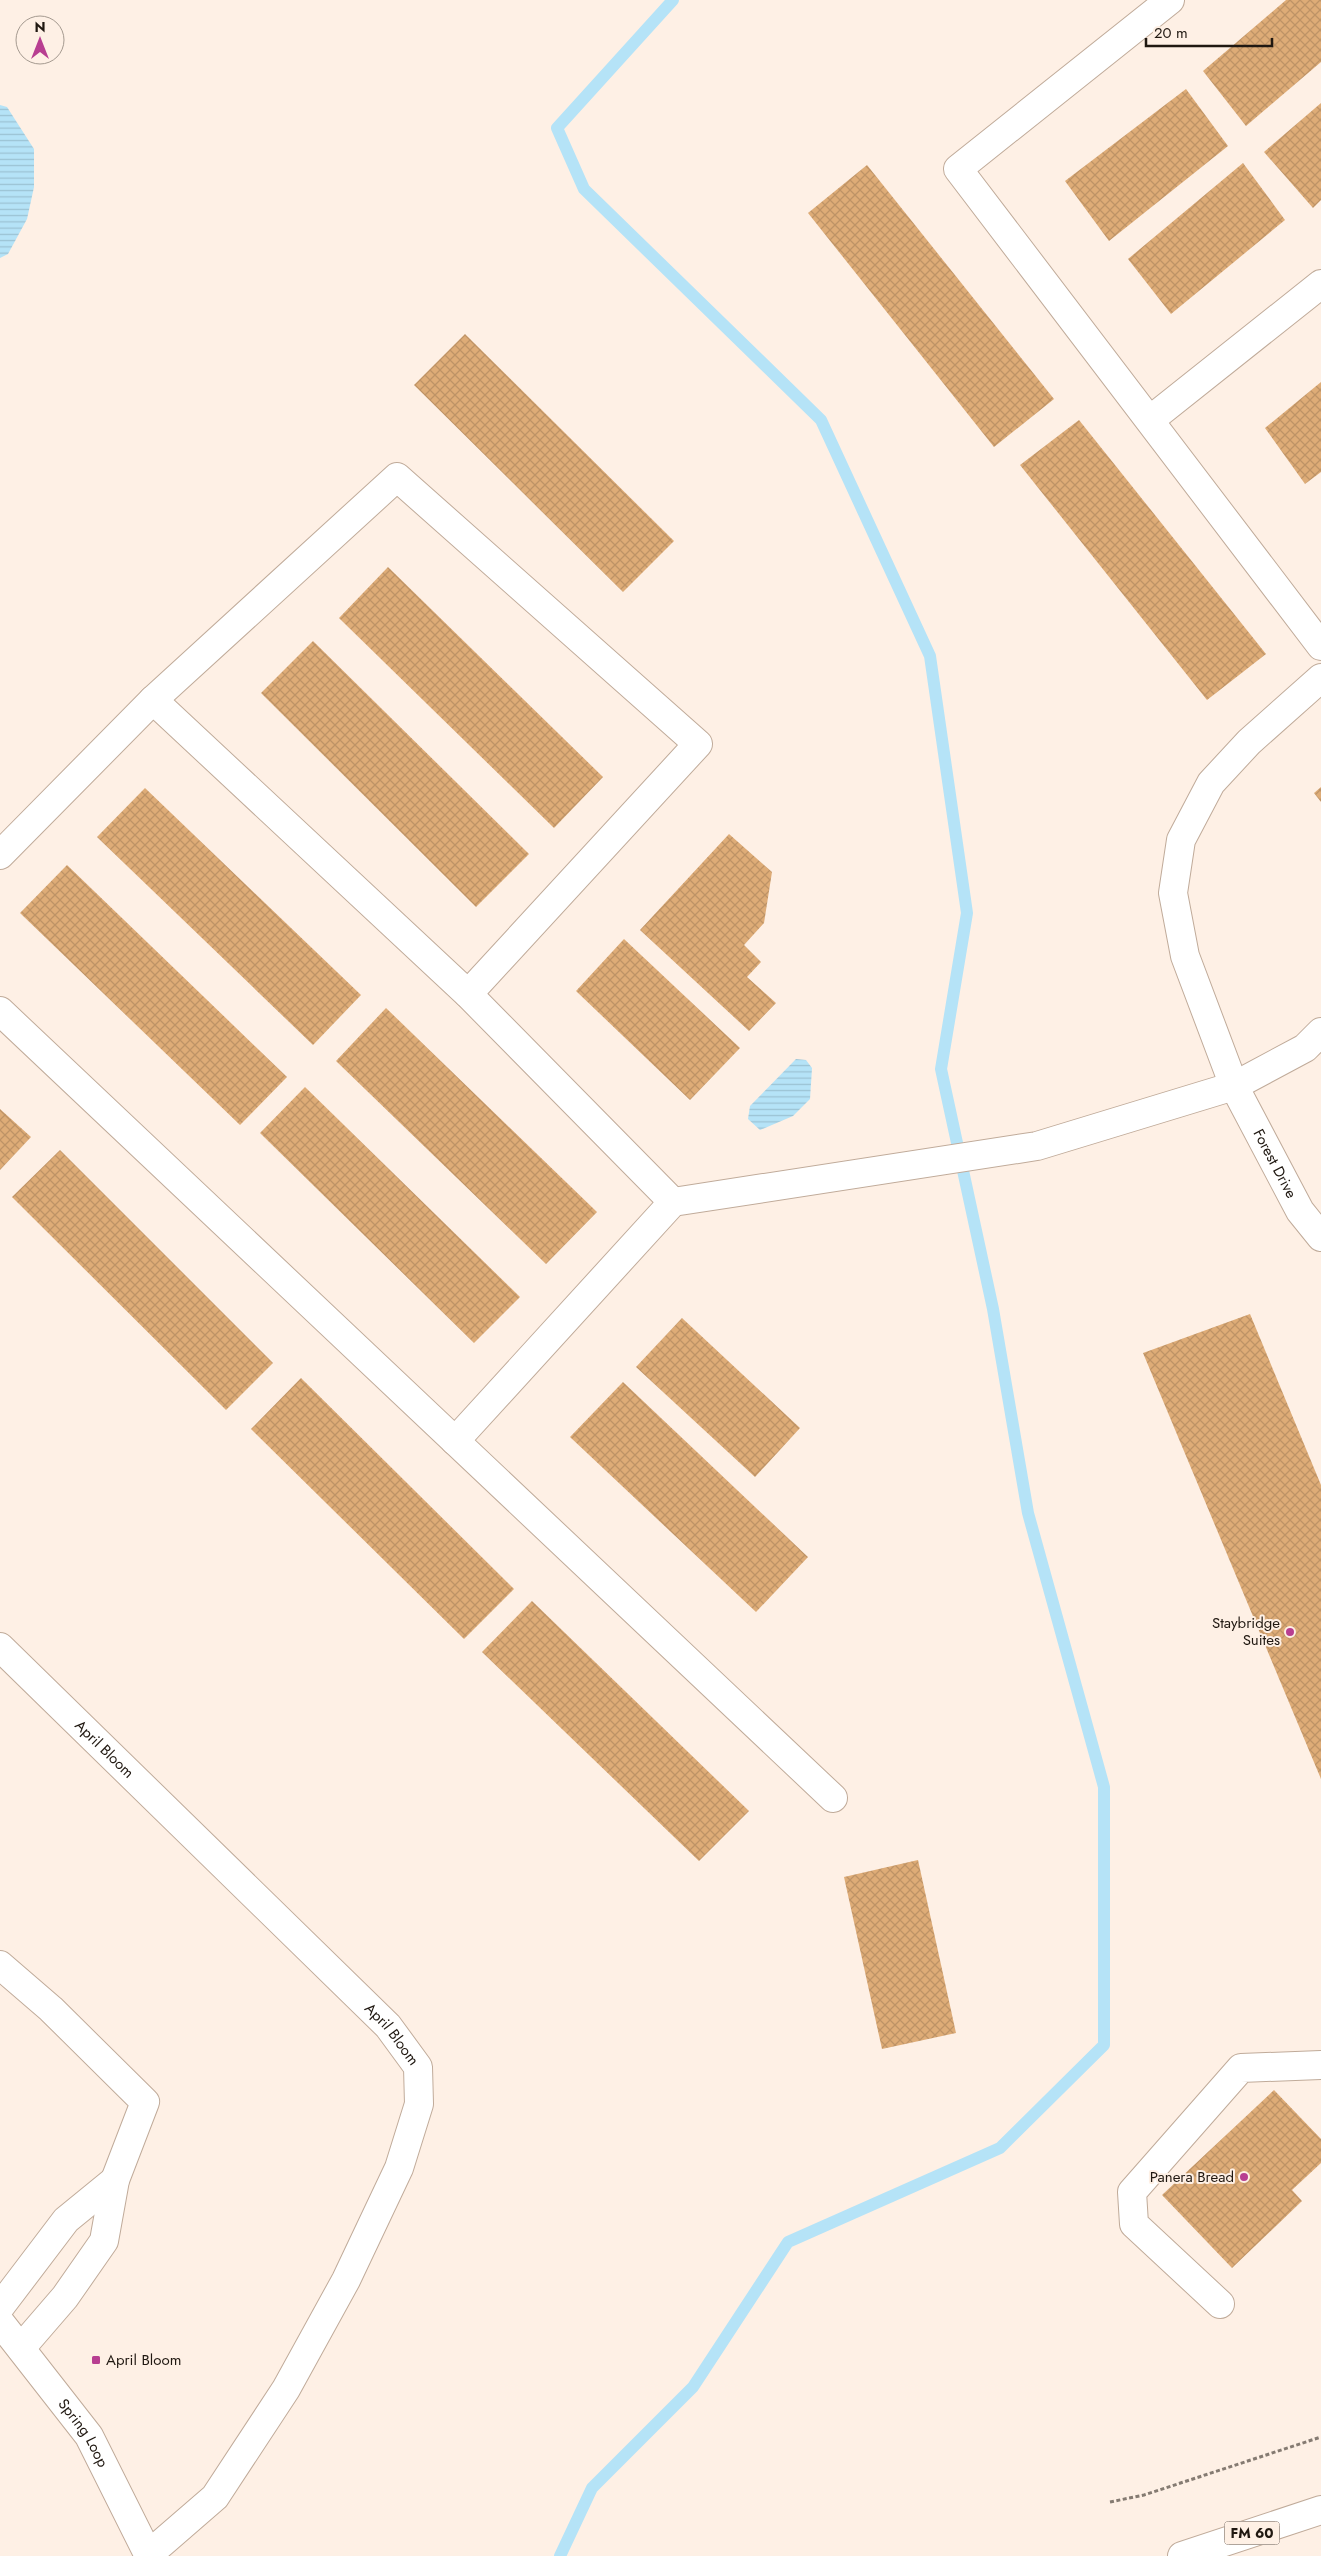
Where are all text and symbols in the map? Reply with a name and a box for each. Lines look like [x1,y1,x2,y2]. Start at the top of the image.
north arrow [15,15,65,65]
scale bar [1146,15,1272,47]
text: N [34,17,46,37]
text: 20 m [1154,22,1188,44]
street label: Forest Drive [1248,1125,1302,1202]
place label: Staybridge Suites [1212,1612,1280,1651]
marker: Staybridge Suites [1284,1626,1296,1638]
street label: April Bloom [70,1715,139,1783]
street label: April Bloom [359,1998,424,2070]
place label: Panera Bread [1150,2166,1234,2188]
marker: Panera Bread [1238,2171,1250,2183]
place label: April Bloom [106,2349,181,2371]
marker: April Bloom [90,2354,102,2366]
street label: Spring Loop [53,2394,114,2471]
road number: FM 60 [1224,2522,1280,2544]

